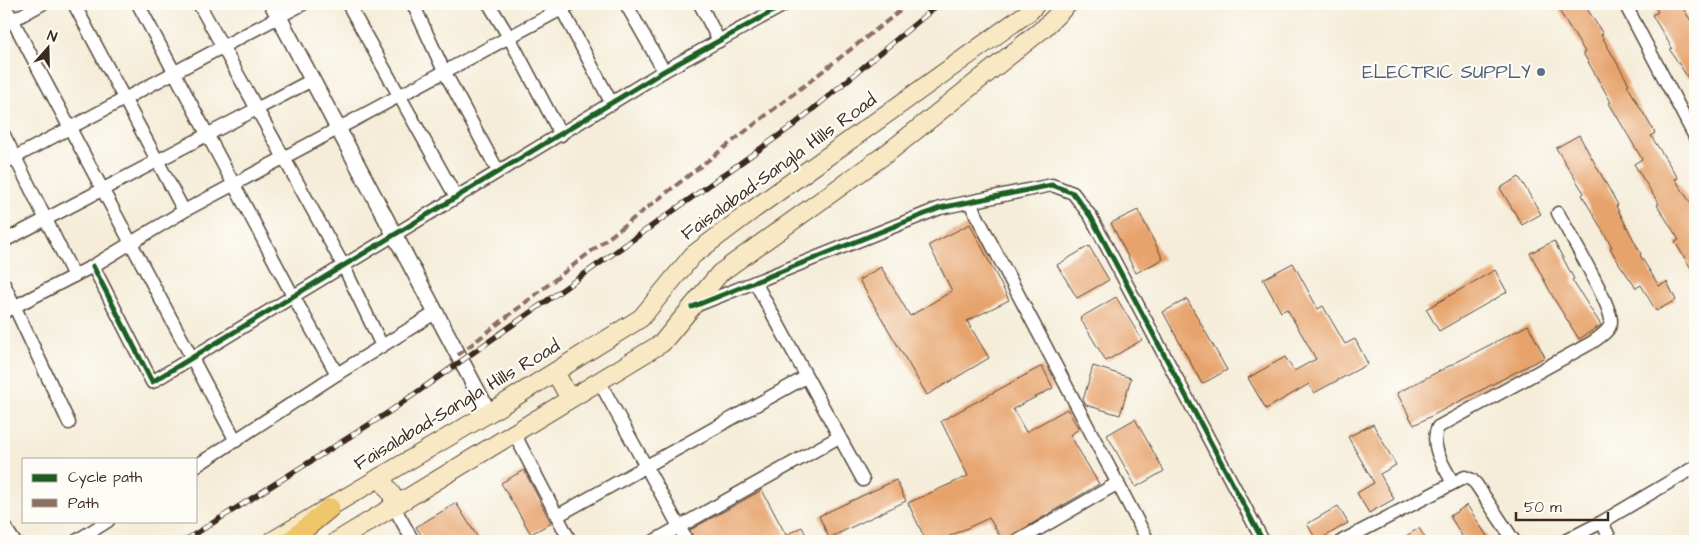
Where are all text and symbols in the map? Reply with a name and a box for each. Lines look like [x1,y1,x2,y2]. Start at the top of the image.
north arrow [22,22,72,72]
text: N [45,26,60,48]
place label: ELECTRIC SUPPLY [1362,59,1531,86]
marker: ELECTRIC SUPPLY [1535,66,1547,78]
street label: Faisalabad-Sangla Hills Road [676,87,883,248]
street label: Faisalabad-Sangla Hills Road [349,332,566,478]
legend [22,458,198,522]
text: Cycle path [68,467,143,489]
scale bar [1516,490,1609,522]
text: Path [68,493,99,514]
text: 50 m [1524,497,1562,518]

